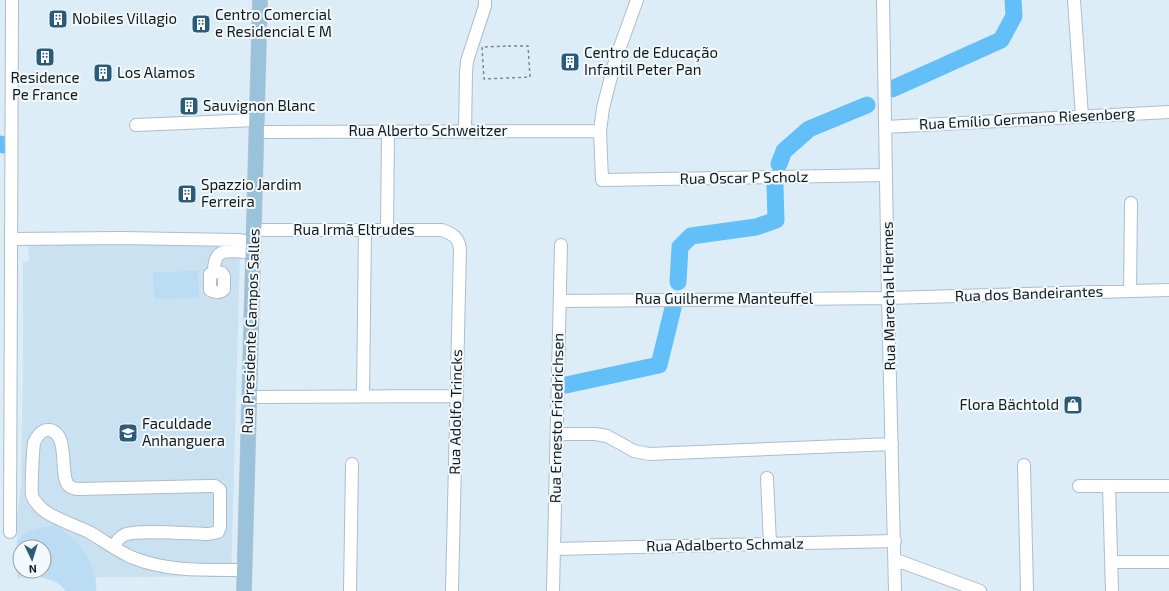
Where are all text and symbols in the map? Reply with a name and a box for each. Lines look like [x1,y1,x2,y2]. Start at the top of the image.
place label: Centro Comercial e Residencial E M [215,5,332,40]
building icon: Nobiles Villagio [47,8,69,30]
place label: Nobiles Villagio [72,9,177,27]
building icon: Centro Comercial e Residencial E M [190,13,212,35]
place label: Centro de Educação Infantil Peter Pan [584,43,718,78]
building icon: Residence Pe France [34,46,56,68]
building icon: Centro de Educação Infantil Peter Pan [559,51,581,73]
building icon: Los Alamos [92,62,114,84]
place label: Los Alamos [117,63,195,81]
place label: Residence Pe France [10,68,80,103]
building icon: Sauvignon Blanc [178,95,200,117]
place label: Sauvignon Blanc [203,96,316,114]
street label: Rua Emílio Germano Riesenberg [918,103,1136,133]
street label: Rua Alberto Schweitzer [348,121,508,139]
street label: Rua Oscar P Scholz [679,167,808,187]
place label: Spazzio Jardim Ferreira [201,175,302,210]
building icon: Spazzio Jardim Ferreira [176,183,198,205]
street label: Rua Irmã Eltrudes [293,220,415,238]
street label: Rua Marechal Hermes [878,221,898,371]
street label: Rua Presidente Campos Salles [237,228,263,434]
street label: Rua dos Bandeirantes [954,281,1103,305]
street label: Rua Guilherme Manteuffel [635,289,814,307]
street label: Rua Ernesto Friedrichsen [546,333,566,503]
street label: Rua Adolfo Trincks [445,349,465,475]
shop icon: Flora Bächtold [1062,394,1084,416]
place label: Flora Bächtold [959,395,1059,413]
place label: Faculdade Anhanguera [142,414,225,449]
school or university icon: Faculdade Anhanguera [117,422,139,444]
street label: Rua Adalberto Schmalz [646,534,804,554]
north arrow [12,539,52,579]
text: N [28,563,37,576]

